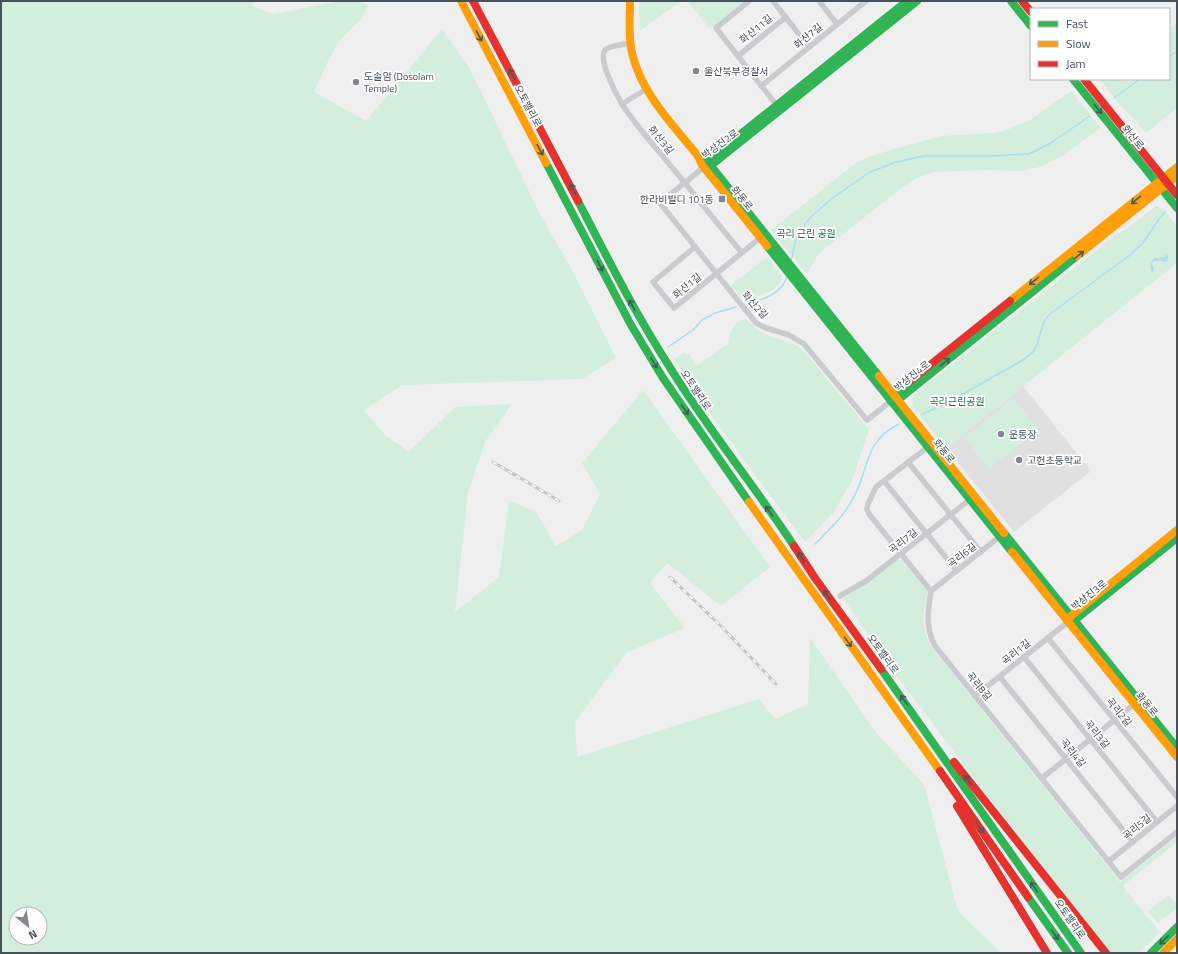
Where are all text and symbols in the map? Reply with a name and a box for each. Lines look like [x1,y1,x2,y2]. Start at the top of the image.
legend [1030,8,1170,80]
street label: 화산11길 [736,11,776,47]
text: Fast [1066,14,1089,33]
street label: 화산7길 [790,20,826,52]
one-way arrow [476,29,484,41]
text: Slow [1066,34,1091,53]
text: Jam [1066,54,1086,73]
place label: 울산북부경찰서 [704,64,768,79]
marker: 울산북부경찰서 [691,66,701,76]
one-way arrow [508,68,515,80]
place label: 도솔암 (Dosolam Temple) [364,69,434,96]
marker: 도솔암 (Dosolam Temple) [351,77,361,87]
street label: 오토밸리로 [511,82,545,130]
one-way arrow [1094,104,1102,115]
street label: 화산3길 [645,122,677,158]
street label: 화산로 [1118,122,1148,152]
street label: 박상진2로 [698,125,742,163]
one-way arrow [537,144,545,156]
one-way arrow [568,183,576,195]
street label: 화동로 [727,183,757,213]
place label: 한라비발디 101동 [640,192,714,207]
marker: 한라비발디 101동 [717,194,727,204]
one-way arrow [1130,195,1141,204]
park label: 곡리 근린 공원 [776,226,836,241]
one-way arrow [1074,250,1085,259]
one-way arrow [597,260,604,272]
street label: 화산1길 [669,270,705,302]
one-way arrow [1029,277,1040,285]
street label: 화산2길 [738,288,772,322]
one-way arrow [628,299,636,311]
one-way arrow [651,357,659,369]
street label: 박상진4로 [891,357,933,395]
one-way arrow [939,358,950,367]
street label: 오토밸리로 [677,367,715,413]
park label: 곡리근린공원 [929,394,985,409]
one-way arrow [681,404,689,415]
place label: 운동장 [1009,427,1037,442]
marker: 운동장 [996,429,1006,439]
street label: 화동로 [929,436,959,466]
place label: 고헌초등학교 [1027,453,1082,468]
marker: 고헌초등학교 [1014,455,1024,465]
one-way arrow [765,506,773,517]
street label: 곡리7길 [885,525,921,557]
street label: 곡리6길 [944,539,980,571]
one-way arrow [797,552,805,563]
street label: 박상진3로 [1068,576,1110,614]
one-way arrow [823,590,831,601]
street label: 오토밸리로 [863,631,903,677]
street label: 곡리1길 [998,636,1034,668]
one-way arrow [844,637,852,648]
street label: 곡리8길 [963,668,995,704]
street label: 화동로 [1132,689,1162,719]
street label: 곡리2길 [1103,694,1135,730]
one-way arrow [899,695,908,706]
street label: 곡리3길 [1081,716,1113,752]
street label: 곡리4길 [1057,735,1089,771]
one-way arrow [964,775,973,786]
street label: 곡리5길 [1119,811,1155,843]
one-way arrow [976,823,984,834]
one-way arrow [1030,882,1038,893]
street label: 오토밸리로 [1051,896,1089,942]
north arrow [8,906,48,946]
text: N [26,926,40,943]
one-way arrow [1051,929,1059,940]
one-way arrow [1159,935,1169,945]

